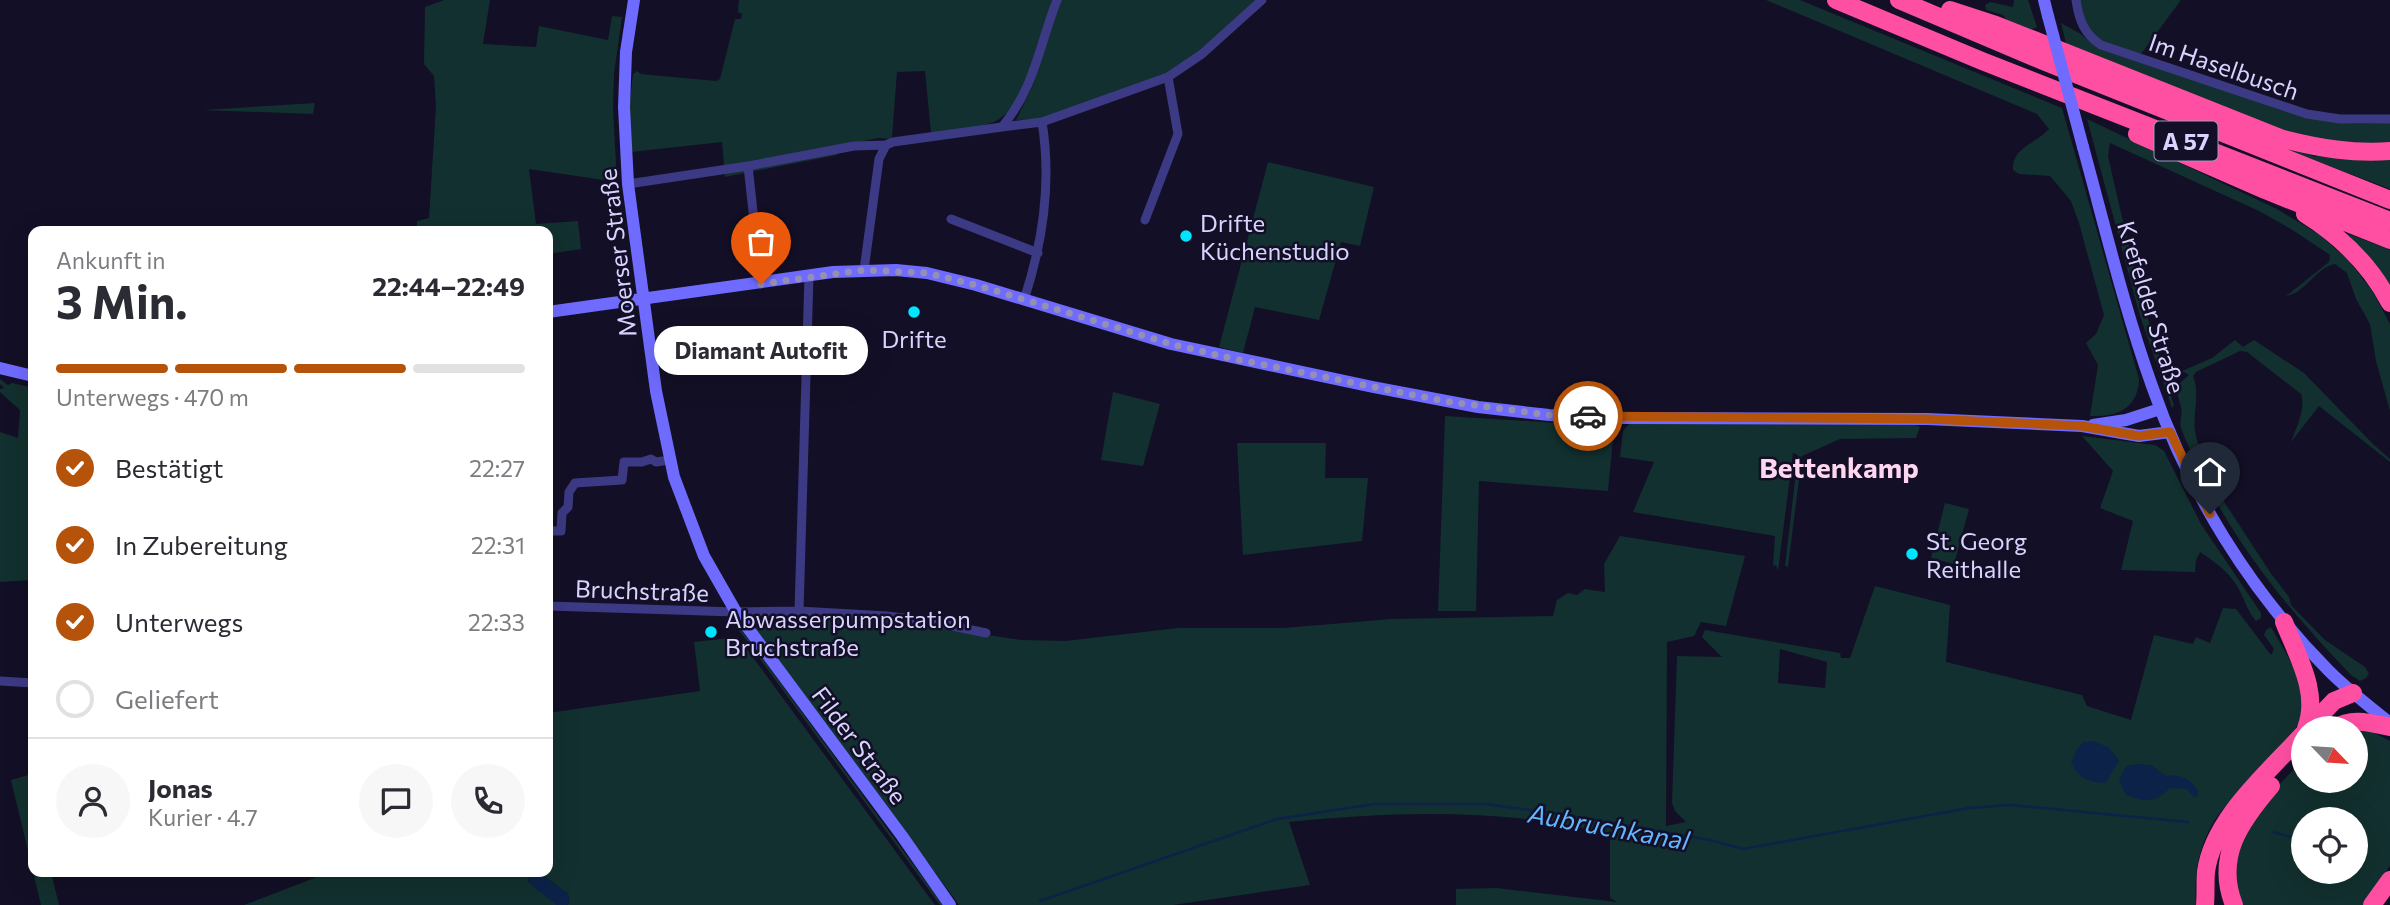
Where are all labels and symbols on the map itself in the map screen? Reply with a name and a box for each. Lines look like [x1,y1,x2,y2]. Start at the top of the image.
street label: Im Haselbusch [2145,27,2303,105]
road number: A 57 [2154,122,2218,160]
street label: Moerser Straße [592,167,642,339]
place label: Drifte Küchenstudio [1200,208,1350,265]
pin [731,212,791,284]
street label: Krefelder Straße [2112,217,2192,397]
marker: Drifte Küchenstudio [1178,228,1194,244]
marker: Drifte [906,304,922,320]
place label: Drifte [881,324,947,353]
callout: Diamant Autofit [654,326,868,375]
courier [1553,381,1623,451]
pin [2180,442,2240,514]
district label: Bettenkamp [1759,450,1919,484]
place label: St. Georg Reithalle [1926,526,2027,583]
marker: St. Georg Reithalle [1904,546,1920,562]
street label: Bruchstraße [575,573,709,607]
place label: Abwasserpumpstation Bruchstraße [725,604,971,661]
marker: Abwasserpumpstation Bruchstraße [703,624,719,640]
street label: Filder Straße [806,681,914,809]
north arrow [2291,716,2368,793]
water label: Aubruchkanal [1525,796,1693,856]

